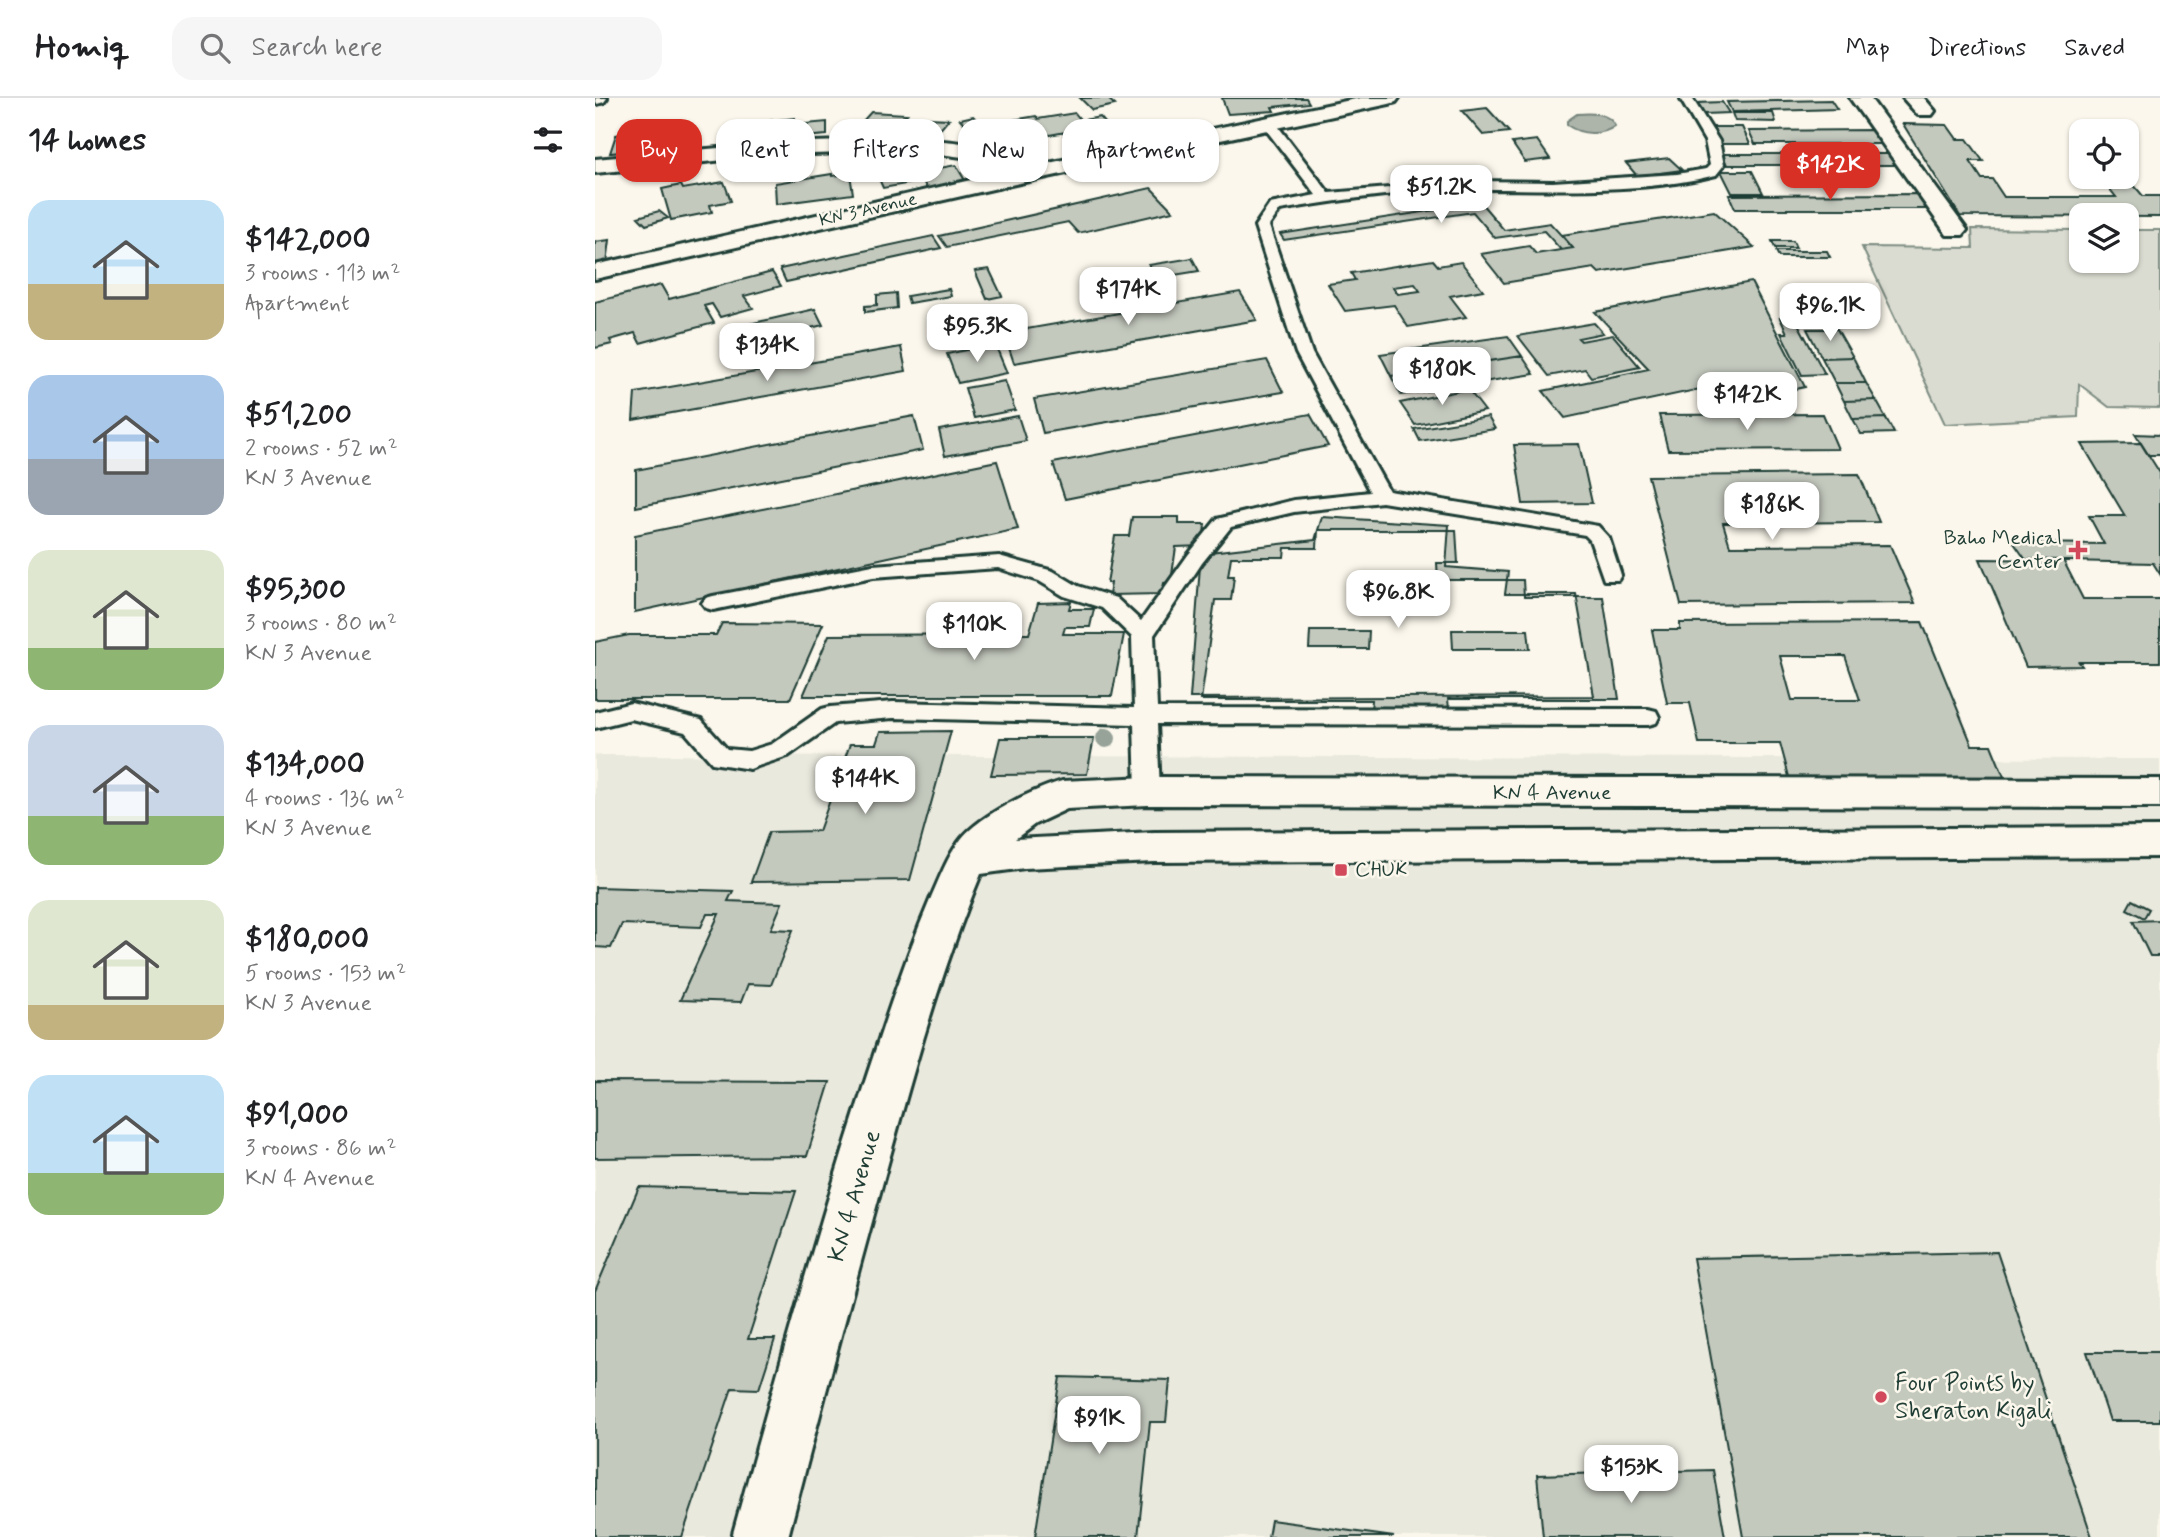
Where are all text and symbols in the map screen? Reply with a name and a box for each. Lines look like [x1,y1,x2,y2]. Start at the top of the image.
search box [172,17,662,80]
text: Homiq [35,26,130,70]
icon: search [196,29,234,67]
text: Search here [252,31,382,65]
text: Map [1846,33,1890,64]
text: Directions [1928,33,2026,64]
text: Saved [2064,33,2125,64]
chip: Buy [616,119,702,182]
chip: Rent [716,119,815,182]
chip: Filters [829,119,944,182]
chip: New [958,119,1048,182]
chip: Apartment [1062,119,1219,182]
map controls [2069,119,2139,273]
button: locate [2069,119,2139,189]
text: 14 homes [28,121,146,160]
icon: filters [529,121,567,159]
pin: $142K [1781,142,1879,202]
text: $142K [1796,150,1864,180]
pin: $51.2K [1384,166,1498,225]
text: $51.2K [1406,173,1476,203]
street label: KN 3 Avenue [817,187,919,233]
button: layers [2069,203,2139,273]
text: $142,000 [245,220,371,259]
icon: home [84,228,168,312]
text: 3 rooms · 113 m² [245,259,400,289]
pin: $174K [1079,268,1177,327]
text: $174K [1095,275,1161,305]
pin: $96.1K [1773,284,1887,343]
text: Apartment [245,289,350,319]
text: $96.1K [1796,291,1864,321]
pin: $95.3K [920,304,1034,364]
text: $95.3K [943,312,1011,342]
pin: $134K [718,324,816,383]
text: $134K [735,331,799,361]
pin: $180K [1393,348,1491,407]
text: $180K [1409,355,1475,385]
pin: $142K [1698,372,1796,432]
text: $142K [1713,380,1781,410]
text: $51,200 [245,395,352,434]
icon: home [84,403,168,487]
text: 2 rooms · 52 m² [245,434,398,464]
text: KN 3 Avenue [245,464,372,494]
pin: $186K [1723,482,1821,542]
text: $186K [1740,490,1804,520]
place label: Baho Medical Center [1944,524,2062,576]
marker: Baho Medical Center [2068,540,2088,560]
text: $95,300 [245,570,346,609]
pin: $96.8K [1341,570,1455,630]
icon: home [84,578,168,662]
text: $96.8K [1362,578,1434,608]
pin: $110K [925,602,1023,662]
text: 3 rooms · 80 m² [245,609,397,639]
text: $110K [942,610,1006,640]
text: KN 3 Avenue [245,639,372,669]
text: $134,000 [245,745,365,784]
icon: home [84,753,168,837]
pin: $144K [816,756,914,816]
text: $144K [831,764,899,794]
street label: KN 4 Avenue [1493,779,1611,807]
text: 4 rooms · 136 m² [245,784,405,814]
text: KN 3 Avenue [245,814,372,844]
place label: CHUK [1355,856,1407,884]
marker: CHUK [1333,862,1349,878]
text: $180,000 [245,920,369,959]
icon: home [84,928,168,1012]
text: 5 rooms · 153 m² [245,959,406,989]
text: KN 3 Avenue [245,989,372,1019]
text: $91,000 [245,1095,349,1134]
icon: home [84,1103,168,1187]
street label: KN 4 Avenue [821,1126,889,1265]
text: 3 rooms · 86 m² [245,1134,396,1164]
text: KN 4 Avenue [245,1164,375,1194]
place label: Four Points by Sheraton Kigali [1895,1368,2052,1427]
marker: Four Points by Sheraton Kigali [1873,1389,1889,1405]
pin: $91K [1058,1396,1140,1456]
text: $91K [1074,1404,1124,1434]
pin: $153K [1582,1446,1680,1505]
text: $153K [1600,1453,1662,1483]

